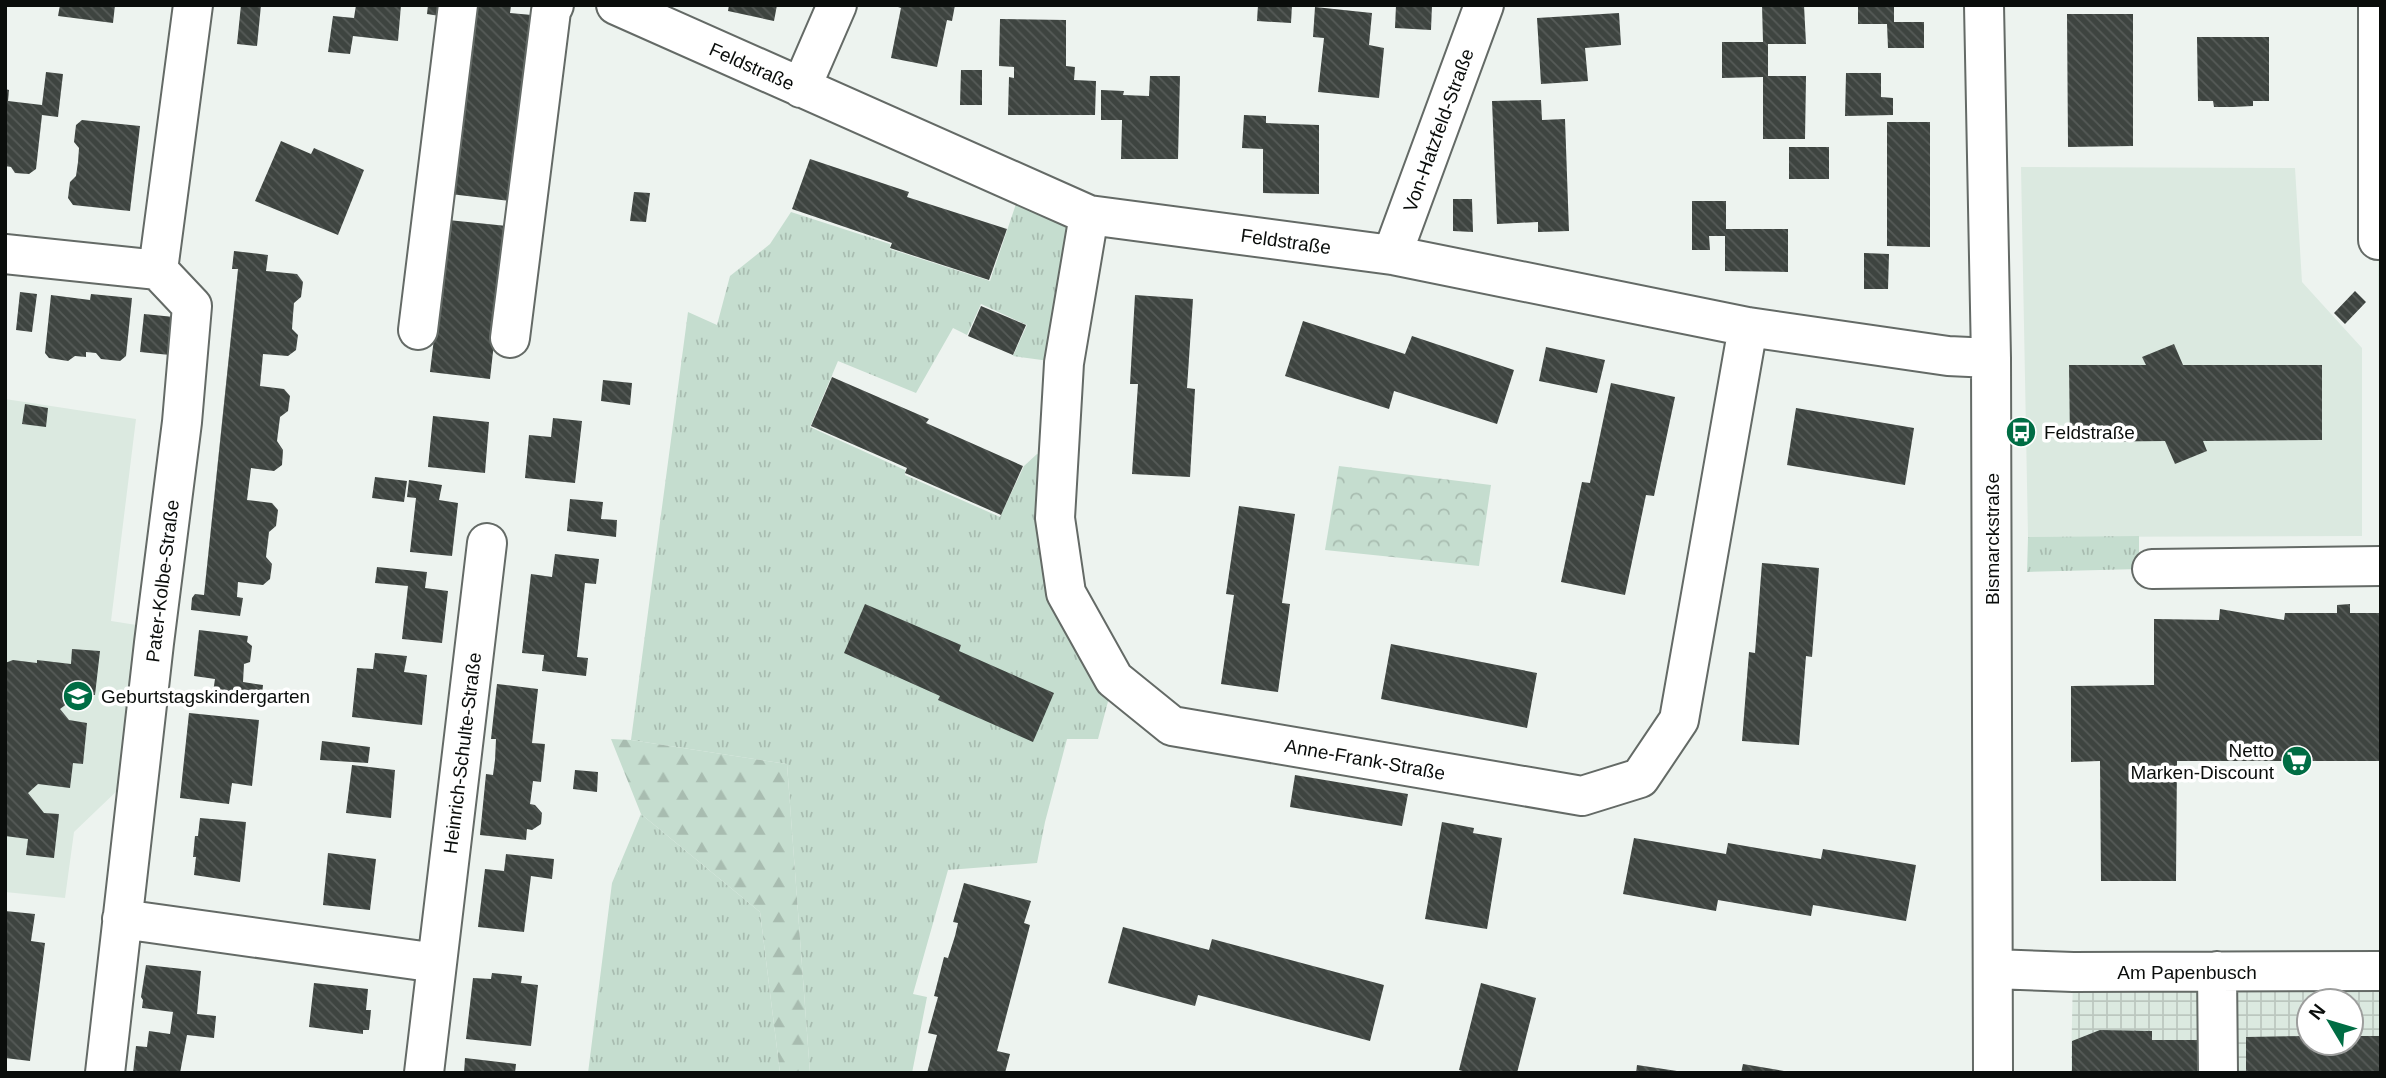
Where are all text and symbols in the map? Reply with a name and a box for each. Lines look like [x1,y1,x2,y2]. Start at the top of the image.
street label: Feldstraße [706,38,798,95]
street label: Von-Hatzfeld-Straße [1399,46,1478,215]
street label: Feldstraße [1240,225,1332,258]
bus stop icon: Feldstraße [2004,415,2038,449]
place label: Feldstraße [2044,422,2135,443]
street label: Bismarckstraße [1982,473,2003,605]
street label: Pater-Kolbe-Straße [142,499,183,664]
street label: Heinrich-Schulte-Straße [440,651,485,855]
school or university icon: Geburtstagskindergarten [61,679,95,713]
place label: Geburtstagskindergarten [101,686,310,707]
street label: Anne-Frank-Straße [1283,735,1447,784]
place label: Netto Marken-Discount [2130,740,2275,783]
supermarket icon: Netto Marken-Discount [2280,744,2314,778]
street label: Am Papenbusch [2117,962,2257,983]
north arrow [2295,987,2365,1057]
text: N [2304,1000,2329,1024]

